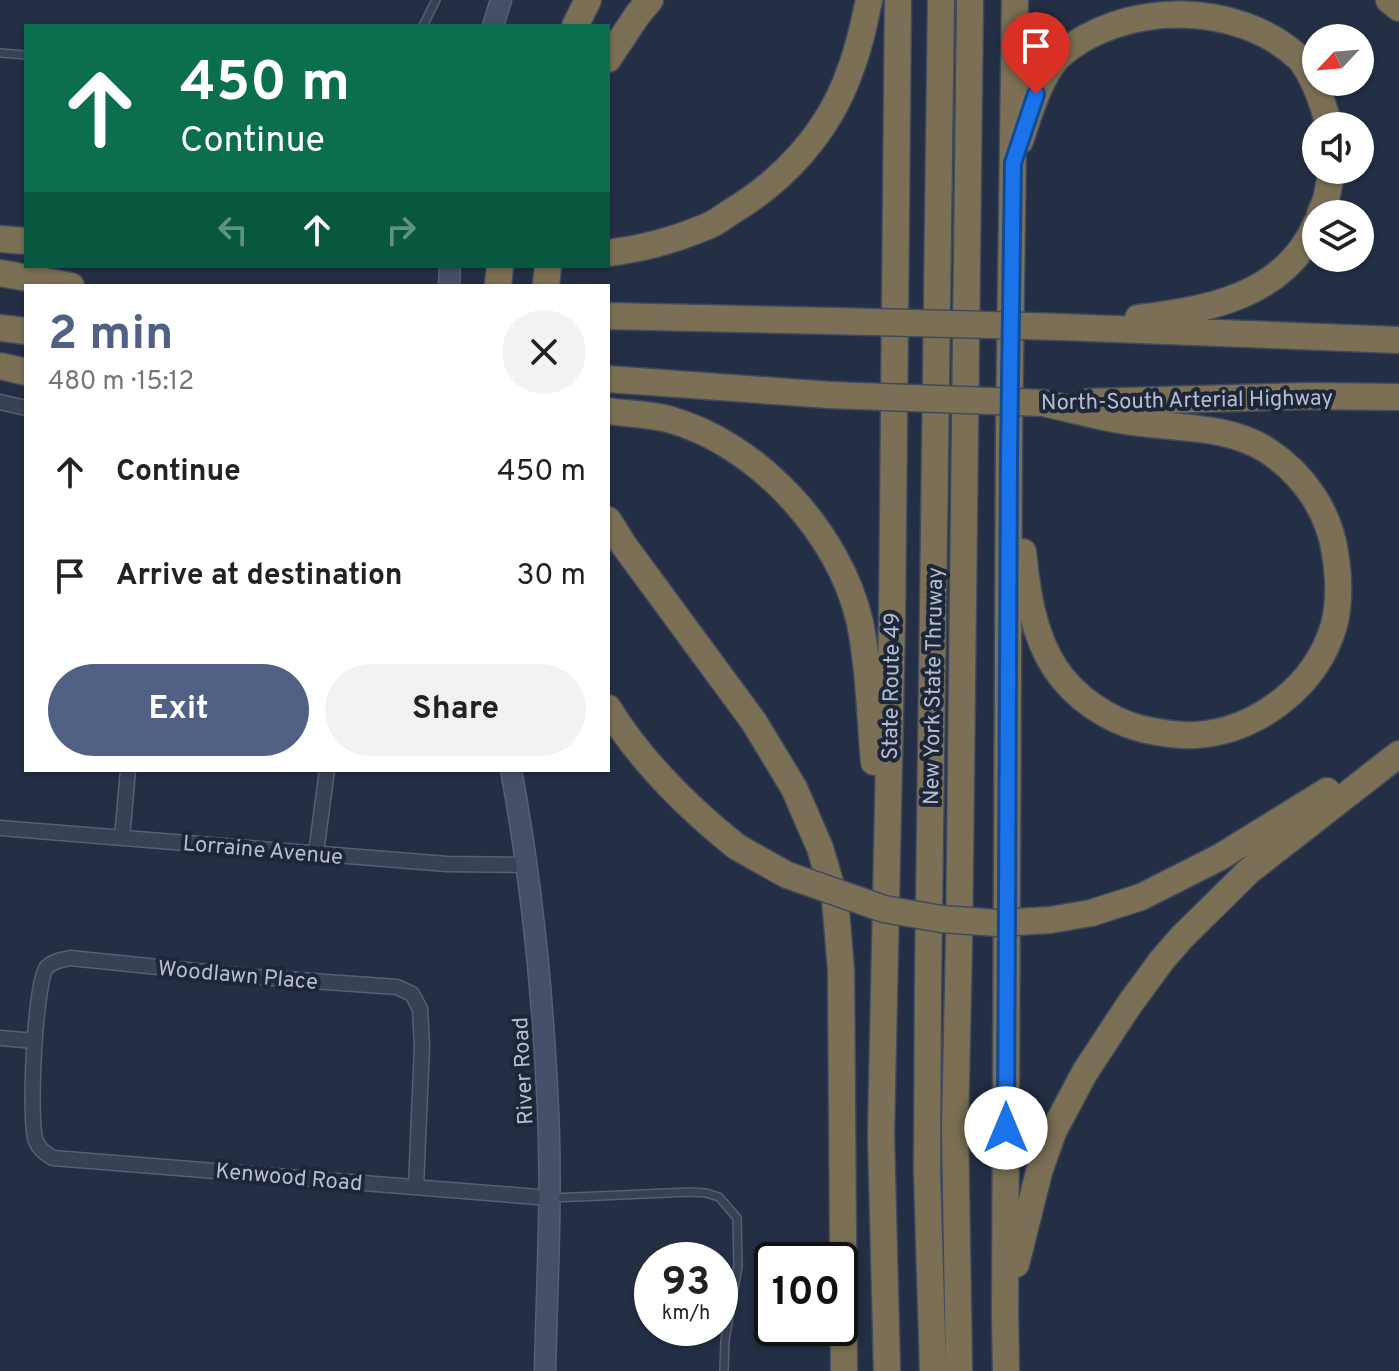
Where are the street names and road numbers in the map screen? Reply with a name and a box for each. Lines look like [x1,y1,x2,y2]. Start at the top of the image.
street label: North-South Arterial Highway [1041,385,1333,418]
street label: New York State Thruway [919,567,950,805]
street label: State Route 49 [878,612,907,760]
street label: Lorraine Avenue [182,831,344,872]
street label: Woodlawn Place [157,956,319,997]
street label: River Road [508,1016,541,1126]
street label: Kenwood Road [214,1159,363,1198]

